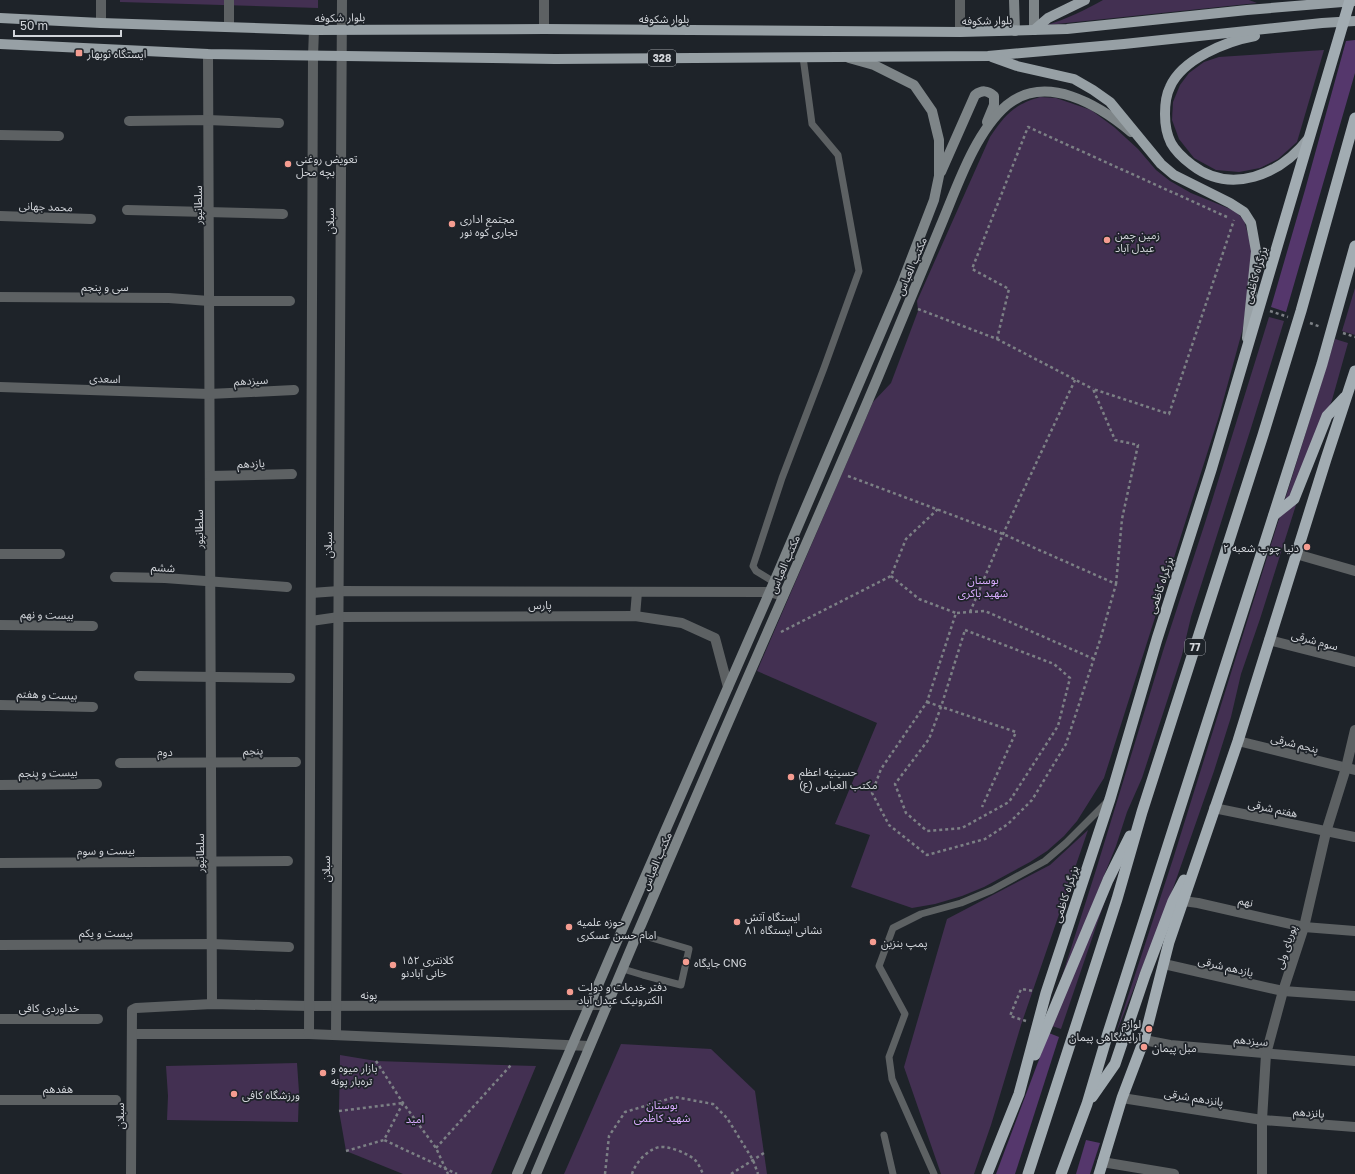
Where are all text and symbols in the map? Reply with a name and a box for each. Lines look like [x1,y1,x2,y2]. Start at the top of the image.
street label: بلوار شکوفه [315,10,365,25]
scale bar [14,12,121,38]
street label: بلوار شکوفه [639,12,689,26]
street label: بلوار شکوفه [962,13,1012,28]
text: 50 m [20,18,48,33]
place label: ایستگاه نوبهار [86,47,146,61]
marker: ایستگاه نوبهار [74,48,84,58]
road number: 328 [648,50,676,66]
place label: تعویض روغنی بچه محل [296,152,357,180]
marker: تعویض روغنی بچه محل [283,159,293,169]
street label: سلطانپور [191,185,206,226]
street label: محمد جهانی [19,199,73,214]
street label: سبلان [323,207,337,234]
place label: مجتمع اداری تجاری کوه نور [459,212,518,239]
marker: مجتمع اداری تجاری کوه نور [447,219,457,229]
place label: زمین چمن عبدل آباد [1115,228,1160,255]
street label: مکتب العباس [893,235,930,297]
marker: زمین چمن عبدل آباد [1102,235,1112,245]
street label: بزرگراه کاظمی [1241,245,1270,305]
street label: سی و پنجم [81,280,129,296]
street label: اسعدی [89,371,121,386]
street label: سیزدهم [233,373,269,390]
street label: یازدهم [237,456,265,473]
street label: سلطانپور [192,509,207,550]
street label: سبلان [321,531,335,558]
street label: مکتب العباس [766,533,803,595]
place label: دنیا چوب شعبه ۲ [1223,541,1299,556]
marker: دنیا چوب شعبه ۲ [1302,542,1312,552]
street label: بزرگراه کاظمی [1145,555,1176,615]
street label: ششم [150,560,176,577]
park label: بوستان شهید باکری [958,573,1009,600]
street label: پارس [528,598,552,613]
street label: بیست و نهم [20,607,74,624]
street label: سوم شرقی [1290,628,1340,654]
road number: 77 [1185,639,1205,655]
street label: بیست و هفتم [16,686,78,705]
street label: پنجم شرقی [1269,731,1320,758]
street label: پنجم [243,743,263,760]
street label: دوم [157,745,173,760]
street label: بیست و پنجم [18,765,78,782]
place label: حسینیه اعظم مکتب العباس (ع) [799,765,878,793]
marker: حسینیه اعظم مکتب العباس (ع) [786,772,796,782]
street label: هفتم شرقی [1246,796,1299,823]
street label: مکتب العباس [638,830,675,892]
street label: سلطانپور [193,833,208,874]
street label: بیست و سوم [77,843,135,859]
street label: سبلان [319,855,333,882]
street label: بزرگراه کاظمی [1050,864,1081,924]
street label: نهم [1237,893,1255,912]
place label: ایستگاه آتش نشانی ایستگاه ۸۱ [745,910,822,937]
place label: حوزه علمیه امام حسن عسکری [577,915,656,943]
marker: ایستگاه آتش نشانی ایستگاه ۸۱ [732,917,742,927]
marker: حوزه علمیه امام حسن عسکری [564,922,574,932]
street label: پوریای ولی [1272,923,1300,971]
street label: بیست و یکم [79,926,133,942]
place label: پمپ بنزین [881,936,928,951]
marker: پمپ بنزین [868,937,878,947]
place label: کلانتری ۱۵۲ خانی آبادنو [401,953,454,980]
street label: یازدهم شرقی [1196,953,1255,982]
place label: جایگاه CNG [694,956,747,970]
marker: جایگاه CNG [681,957,691,967]
marker: کلانتری ۱۵۲ خانی آبادنو [388,960,398,970]
place label: دفتر خدمات و دولت الکترونیک عبدل آباد [578,980,667,1007]
marker: دفتر خدمات و دولت الکترونیک عبدل آباد [565,987,575,997]
street label: پونه [361,988,377,1003]
street label: خداوردی کافی [19,1001,80,1015]
place label: لوازم آرایشگاهی پیمان [1069,1017,1142,1045]
marker: لوازم آرایشگاهی پیمان [1144,1024,1154,1034]
street label: سیزدهم [1233,1032,1269,1051]
place label: مبل پیمان [1152,1041,1197,1056]
marker: مبل پیمان [1139,1042,1149,1052]
place label: بازار میوه و تره‌بار پونه [331,1061,378,1089]
marker: بازار میوه و تره‌بار پونه [318,1068,328,1078]
street label: هفدهم [43,1082,73,1098]
street label: پانزدهم شرقی [1163,1086,1224,1111]
place label: ورزشگاه کافی [242,1088,300,1102]
marker: ورزشگاه کافی [229,1089,239,1099]
park label: بوستان شهید کاظمی [634,1098,691,1125]
street label: سبلان [113,1102,127,1129]
street label: پانزدهم [1293,1104,1325,1123]
park label: امید [406,1112,424,1126]

